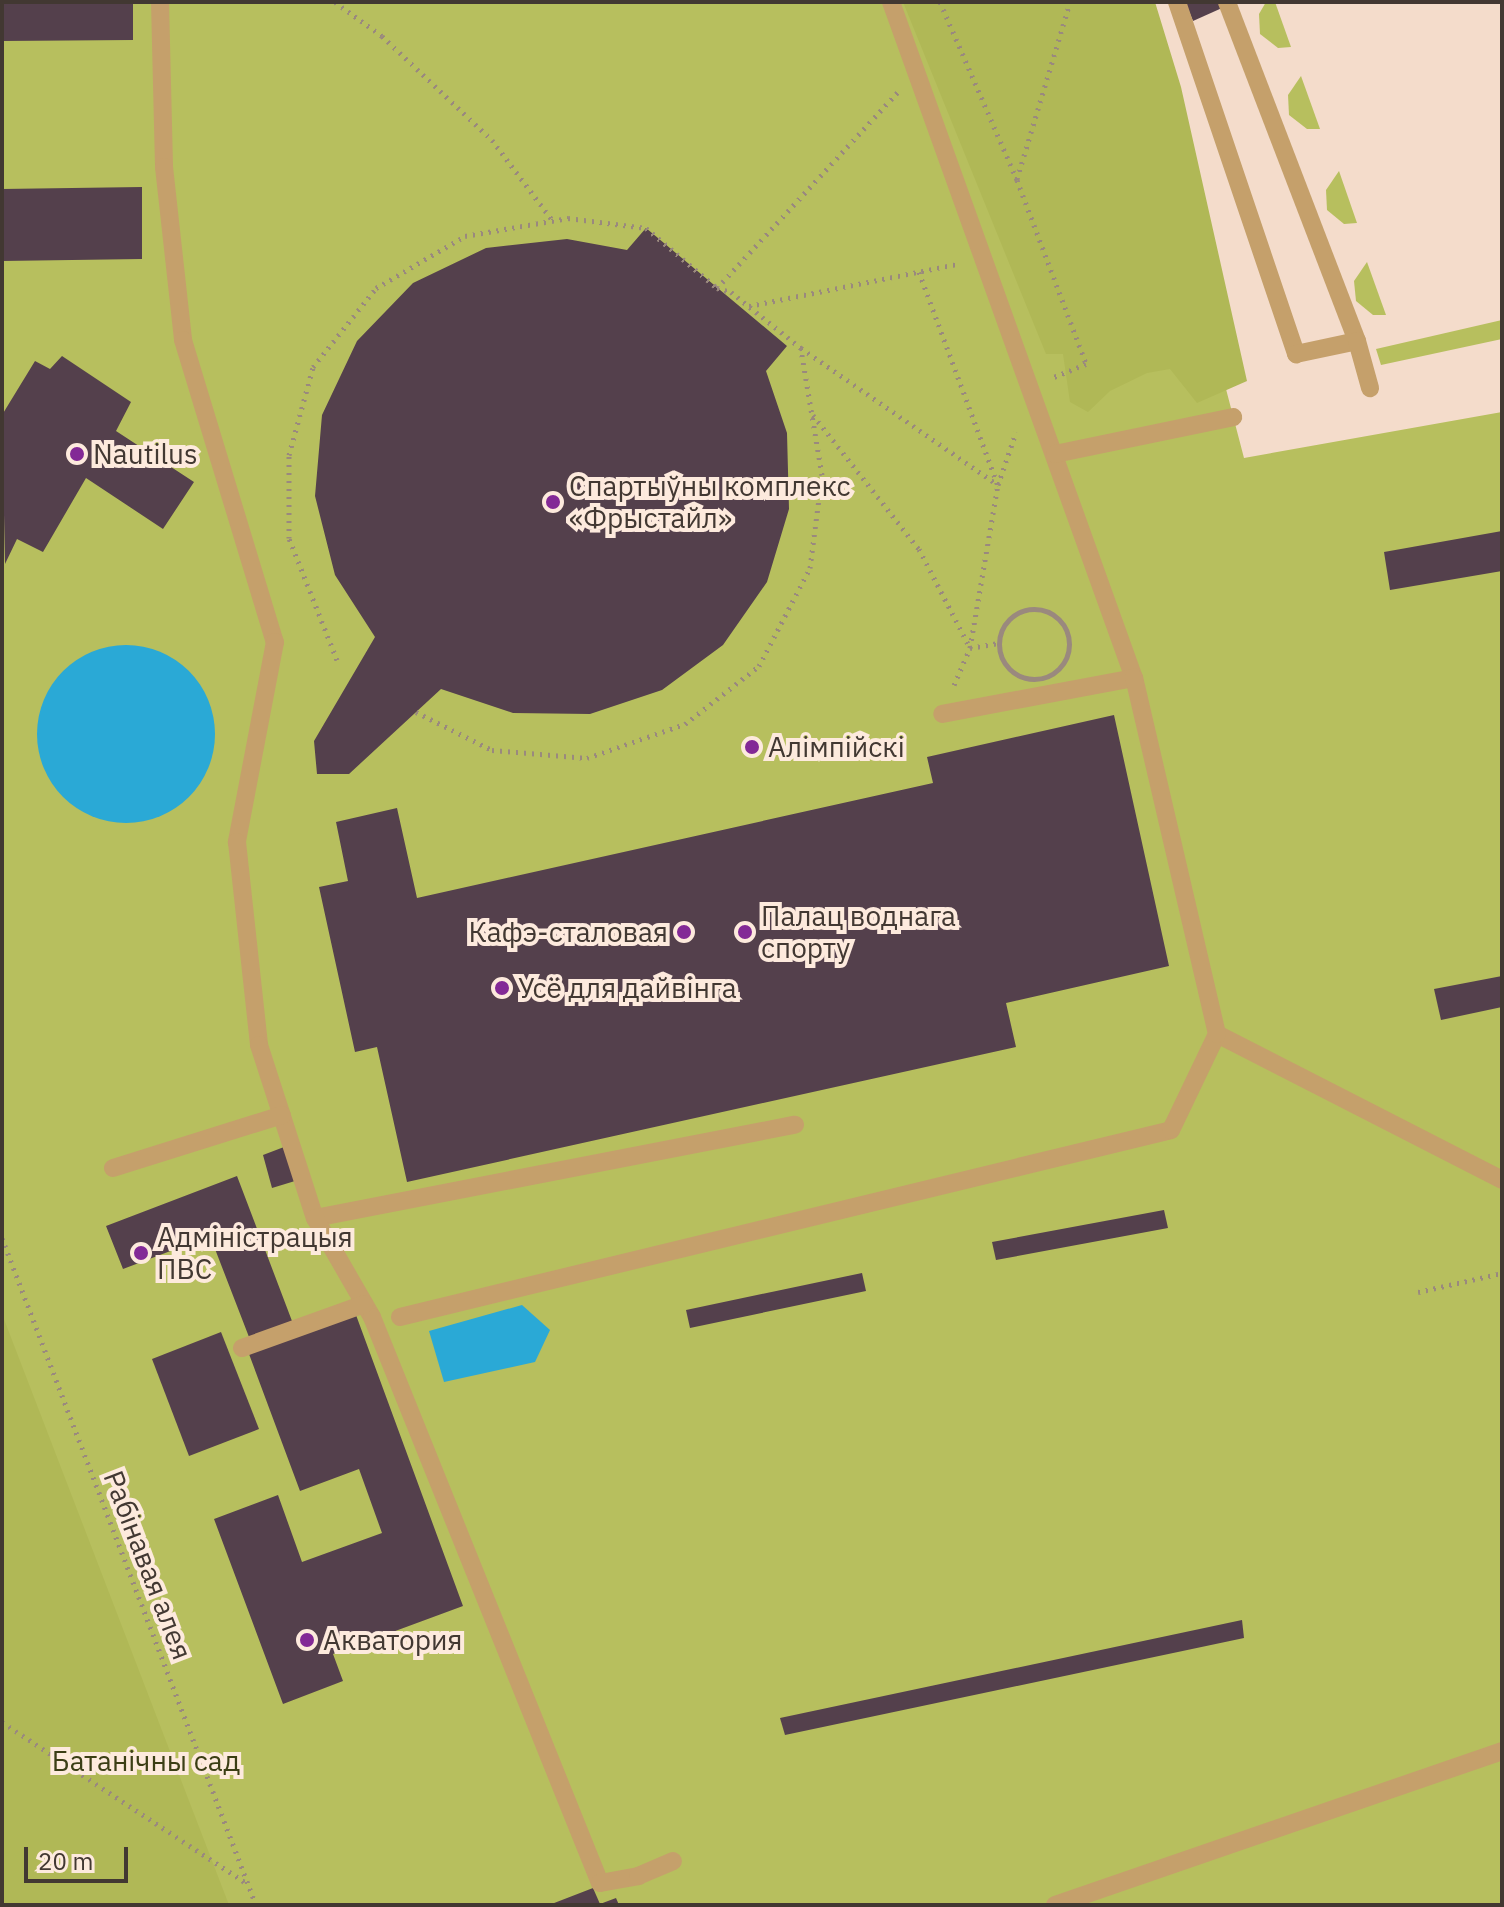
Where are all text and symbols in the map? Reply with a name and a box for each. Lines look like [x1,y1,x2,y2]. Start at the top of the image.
place label: Nautilus [93,437,198,471]
marker: Nautilus [68,445,86,463]
place label: Спартыўны комплекс «Фрыстайл» [569,469,850,535]
marker: Спартыўны комплекс «Фрыстайл» [544,493,562,511]
place label: Алімпійскі [768,730,905,764]
marker: Алімпійскі [743,738,761,756]
place label: Палац воднага спорту [761,899,956,965]
place label: Кафэ-сталовая [468,915,668,949]
marker: Кафэ-сталовая [675,923,693,941]
marker: Палац воднага спорту [736,923,754,941]
place label: Усё для дайвінга [518,971,737,1005]
marker: Усё для дайвінга [493,979,511,997]
place label: Адміністрацыя ПВС [157,1220,353,1286]
marker: Адміністрацыя ПВС [132,1244,150,1262]
street label: Рабінавая алея [97,1466,199,1664]
place label: Акватория [323,1623,462,1657]
marker: Акватория [298,1631,316,1649]
park label: Батанічны сад [52,1744,240,1778]
scale bar [28,1831,132,1881]
text: 20 m [38,1845,93,1877]

